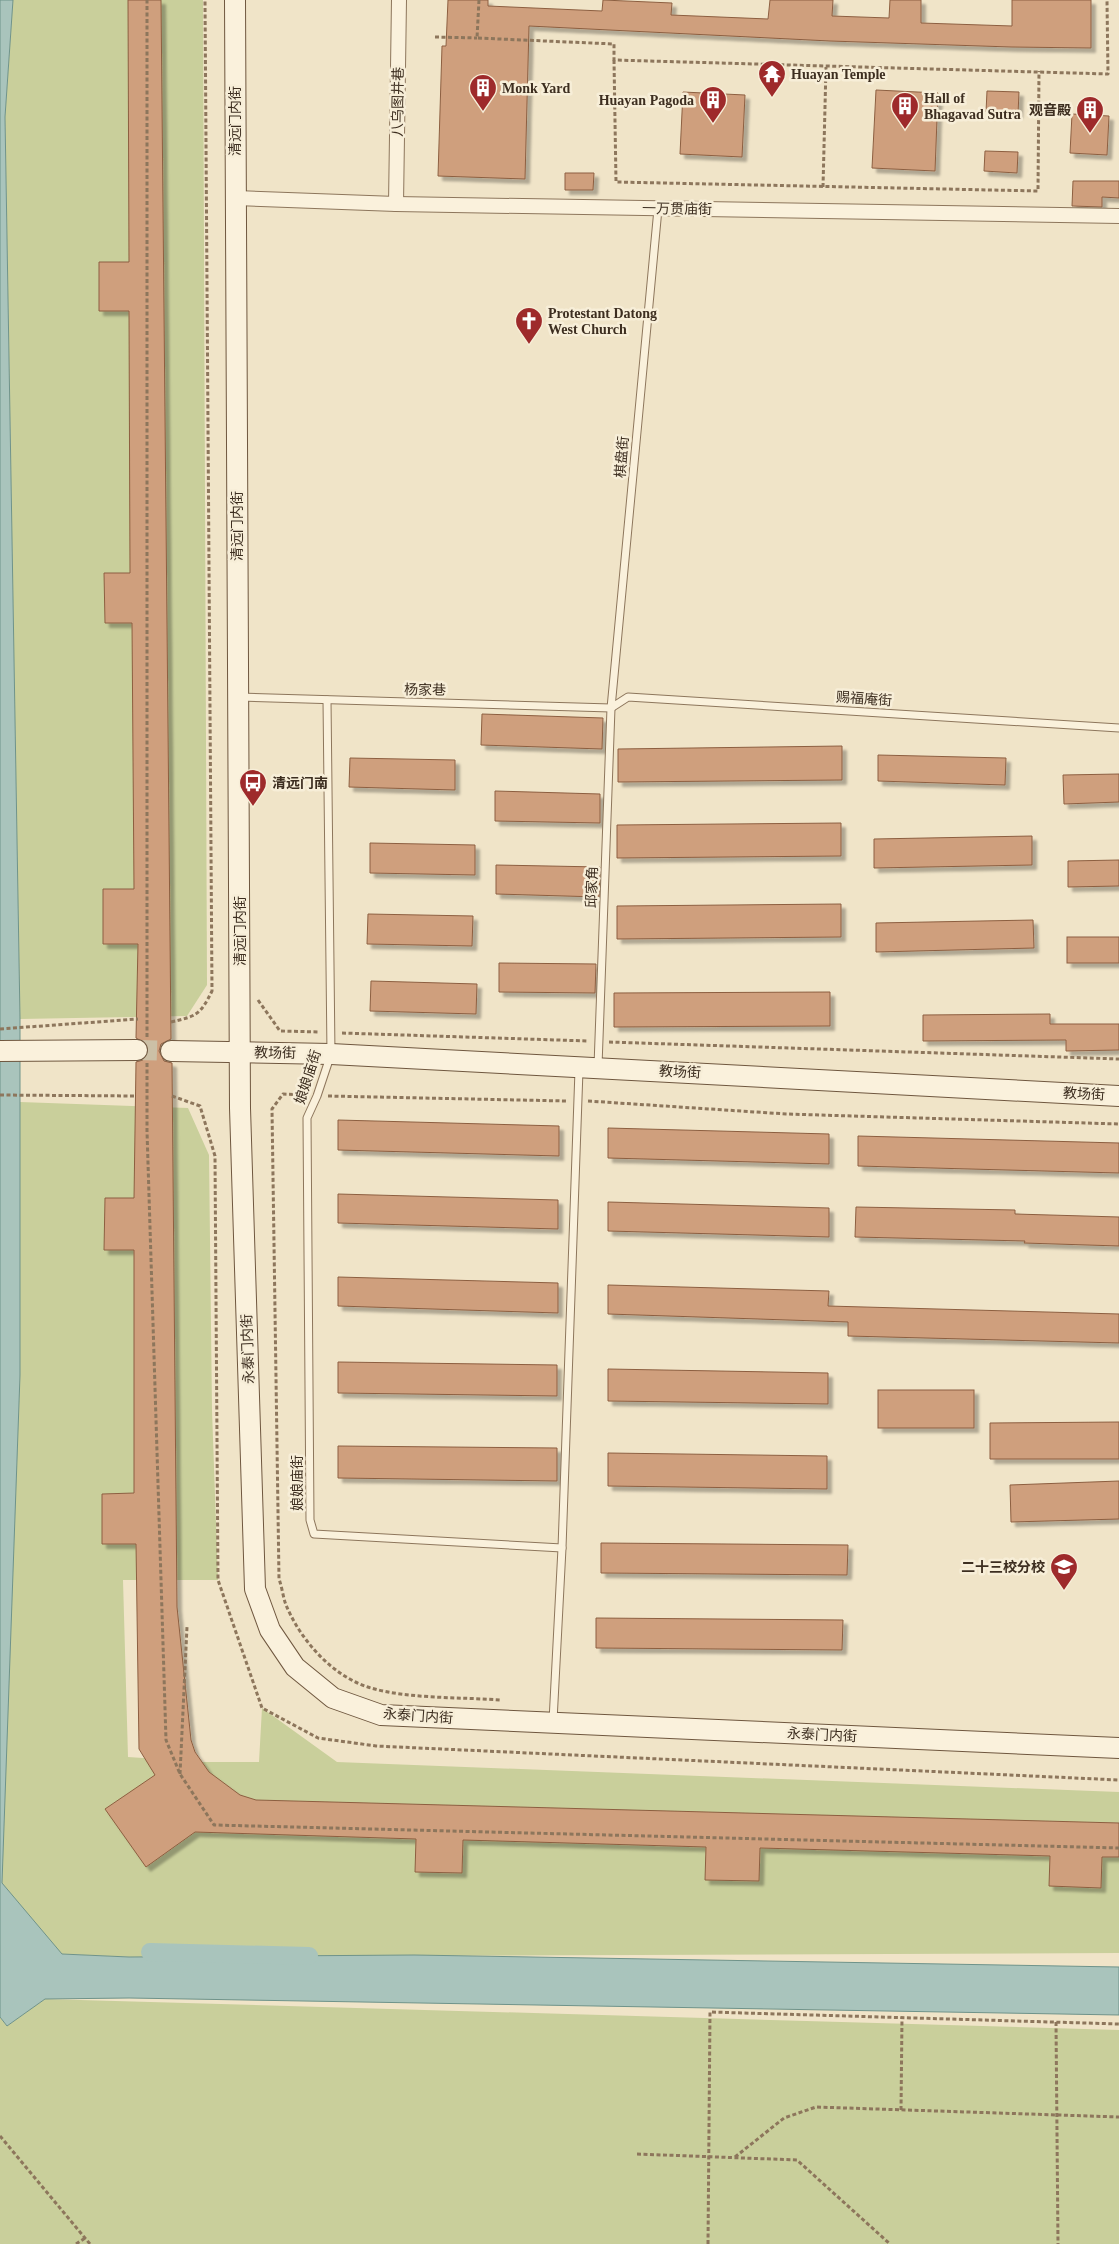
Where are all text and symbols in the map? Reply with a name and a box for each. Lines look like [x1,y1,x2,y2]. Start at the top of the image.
temple icon: Huayan Temple [757,59,787,98]
street label: 八乌图井巷 [389,67,406,137]
place label: Huayan Temple [791,67,886,82]
building icon: Monk Yard [468,73,498,112]
place label: Monk Yard [502,81,571,96]
building icon: Huayan Pagoda [698,85,728,124]
street label: 清远门内街 [228,86,243,156]
building icon: Hall of Bhagavad Sutra [890,91,920,130]
place label: Hall of Bhagavad Sutra [924,91,1021,122]
place label: Huayan Pagoda [599,93,694,108]
building icon: 观音殿 [1075,95,1105,134]
place label: 观音殿 [1029,102,1071,118]
street label: 一万贯庙街 [642,201,712,217]
church icon: Protestant Datong West Church [514,306,544,345]
place label: Protestant Datong West Church [548,306,657,337]
street label: 棋盘街 [612,435,631,479]
street label: 清远门内街 [230,491,245,561]
street label: 杨家巷 [404,681,446,698]
street label: 赐福庵街 [836,689,893,708]
bus stop icon: 清远门南 [238,768,268,807]
place label: 清远门南 [272,776,328,791]
street label: 邱家角 [583,866,600,908]
street label: 清远门内街 [233,896,248,966]
street label: 教场街 [254,1045,296,1061]
street label: 娘娘庙街 [291,1048,324,1106]
street label: 教场街 [659,1063,701,1081]
street label: 教场街 [1063,1085,1105,1103]
street label: 永泰门内街 [239,1314,257,1384]
street label: 娘娘庙街 [289,1455,305,1511]
school or university icon: 二十三校分校 [1049,1552,1079,1591]
place label: 二十三校分校 [961,1559,1045,1575]
street label: 永泰门内街 [383,1706,453,1726]
street label: 永泰门内街 [787,1726,857,1744]

